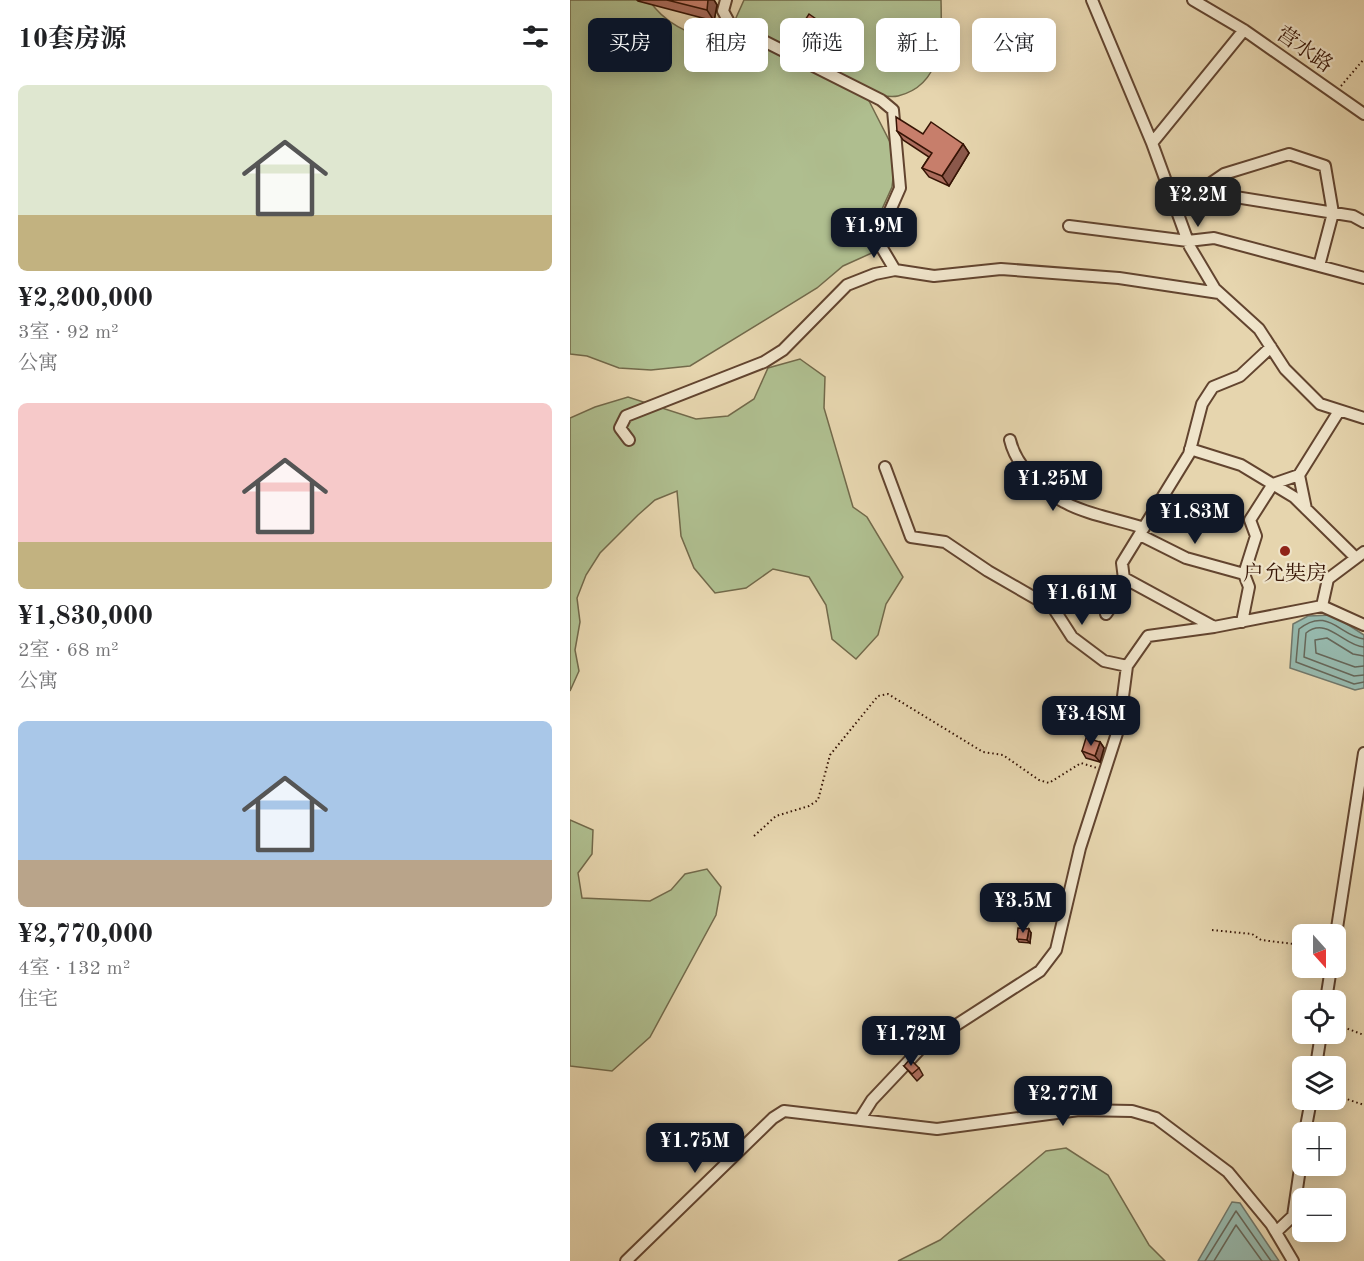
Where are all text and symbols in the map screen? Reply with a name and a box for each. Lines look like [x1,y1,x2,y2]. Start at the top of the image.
chip: 买房 [588,18,672,72]
chip: 租房 [684,18,768,72]
chip: 筛选 [780,18,864,72]
chip: 新上 [876,18,960,72]
chip: 公寓 [972,18,1056,72]
icon: filters [519,20,552,53]
street label: 营水路 [1272,22,1337,77]
text: 10套房源 [18,27,126,53]
icon: home [231,124,339,232]
pin: ¥2.2M [1156,177,1240,228]
text: ¥2.2M [1169,186,1227,206]
pin: ¥1.9M [832,208,916,259]
text: ¥1.9M [845,217,903,237]
text: ¥2,200,000 [18,286,153,312]
text: 3室 · 92 m² [18,323,119,343]
text: 公寓 [18,354,58,374]
icon: home [231,442,339,550]
pin: ¥1.25M [1004,461,1102,512]
text: ¥1.25M [1018,470,1088,490]
pin: ¥1.83M [1146,494,1244,545]
text: ¥1.83M [1160,503,1230,523]
marker: 户允奘房 [1278,544,1292,558]
place label: 户允奘房 [1243,562,1327,585]
pin: ¥1.61M [1033,575,1131,626]
text: ¥1.61M [1047,584,1117,604]
text: ¥1,830,000 [18,604,153,630]
text: 2室 · 68 m² [18,641,119,661]
text: 公寓 [18,672,58,692]
pin: ¥3.48M [1042,696,1140,747]
text: ¥3.48M [1056,705,1126,725]
icon: home [231,760,339,868]
pin: ¥3.5M [981,883,1065,934]
text: ¥3.5M [994,892,1052,912]
text: ¥2,770,000 [18,922,153,948]
north arrow [1292,924,1346,978]
map controls [1292,924,1346,1242]
text: 4室 · 132 m² [18,959,130,979]
text: 住宅 [18,990,58,1010]
button: locate [1292,990,1346,1044]
pin: ¥1.72M [862,1016,960,1067]
text: ¥1.72M [876,1025,946,1045]
button: layers [1292,1056,1346,1110]
pin: ¥2.77M [1014,1076,1112,1127]
text: ¥2.77M [1028,1085,1098,1105]
button: + [1292,1122,1346,1176]
pin: ¥1.75M [646,1123,744,1174]
text: ¥1.75M [660,1132,730,1152]
button: − [1292,1188,1346,1242]

